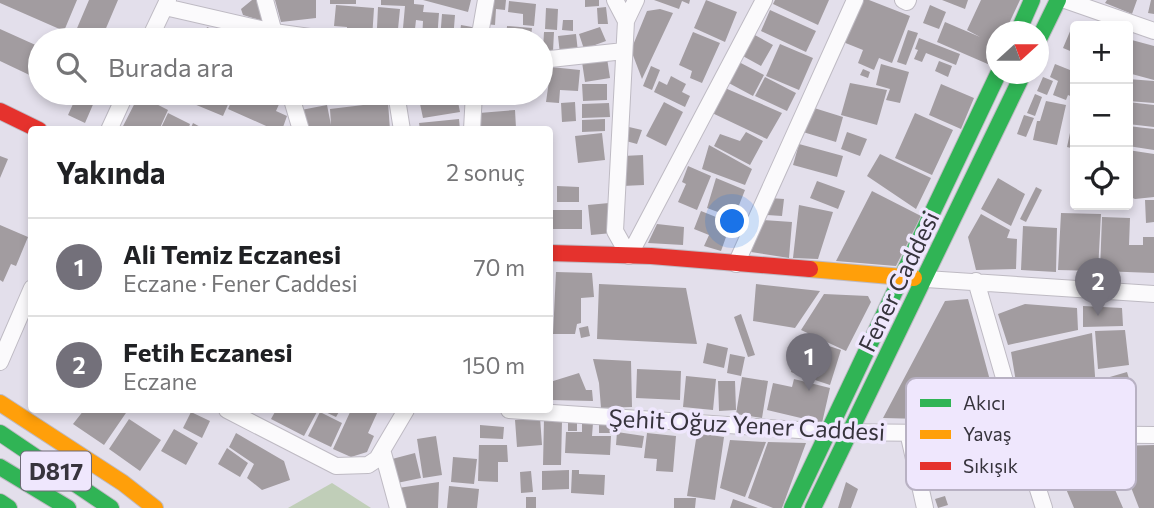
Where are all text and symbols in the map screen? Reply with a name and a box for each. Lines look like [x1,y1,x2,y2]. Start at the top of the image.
north arrow [986,21,1049,84]
map controls [1070,21,1133,210]
button: + [1070,21,1133,84]
search box [28,28,553,105]
icon: search [52,48,90,86]
text: Burada ara [108,51,234,82]
button: − [1070,84,1133,147]
button: locate [1070,147,1133,210]
text: Yakında [56,153,166,190]
text: 2 sonuç [446,158,525,186]
your location [715,204,749,238]
street label: Fener Caddesi [851,206,945,356]
text: Ali Temiz Eczanesi [123,238,341,269]
text: 1 [74,253,84,281]
text: 70 m [473,253,525,281]
pin: 2 [1075,258,1121,316]
text: Eczane · Fener Caddesi [123,269,358,297]
pin: 1 [786,333,832,391]
text: Fetih Eczanesi [123,336,293,367]
text: 2 [72,351,86,379]
text: 150 m [462,351,525,379]
text: Eczane [123,367,197,395]
legend [906,378,1136,490]
text: Akıcı [963,391,1006,414]
street label: Şehit Oğuz Yener Caddesi [608,402,886,446]
text: Yavaş [963,422,1011,445]
road number: D817 [21,452,91,491]
text: Sıkışık [963,454,1018,477]

